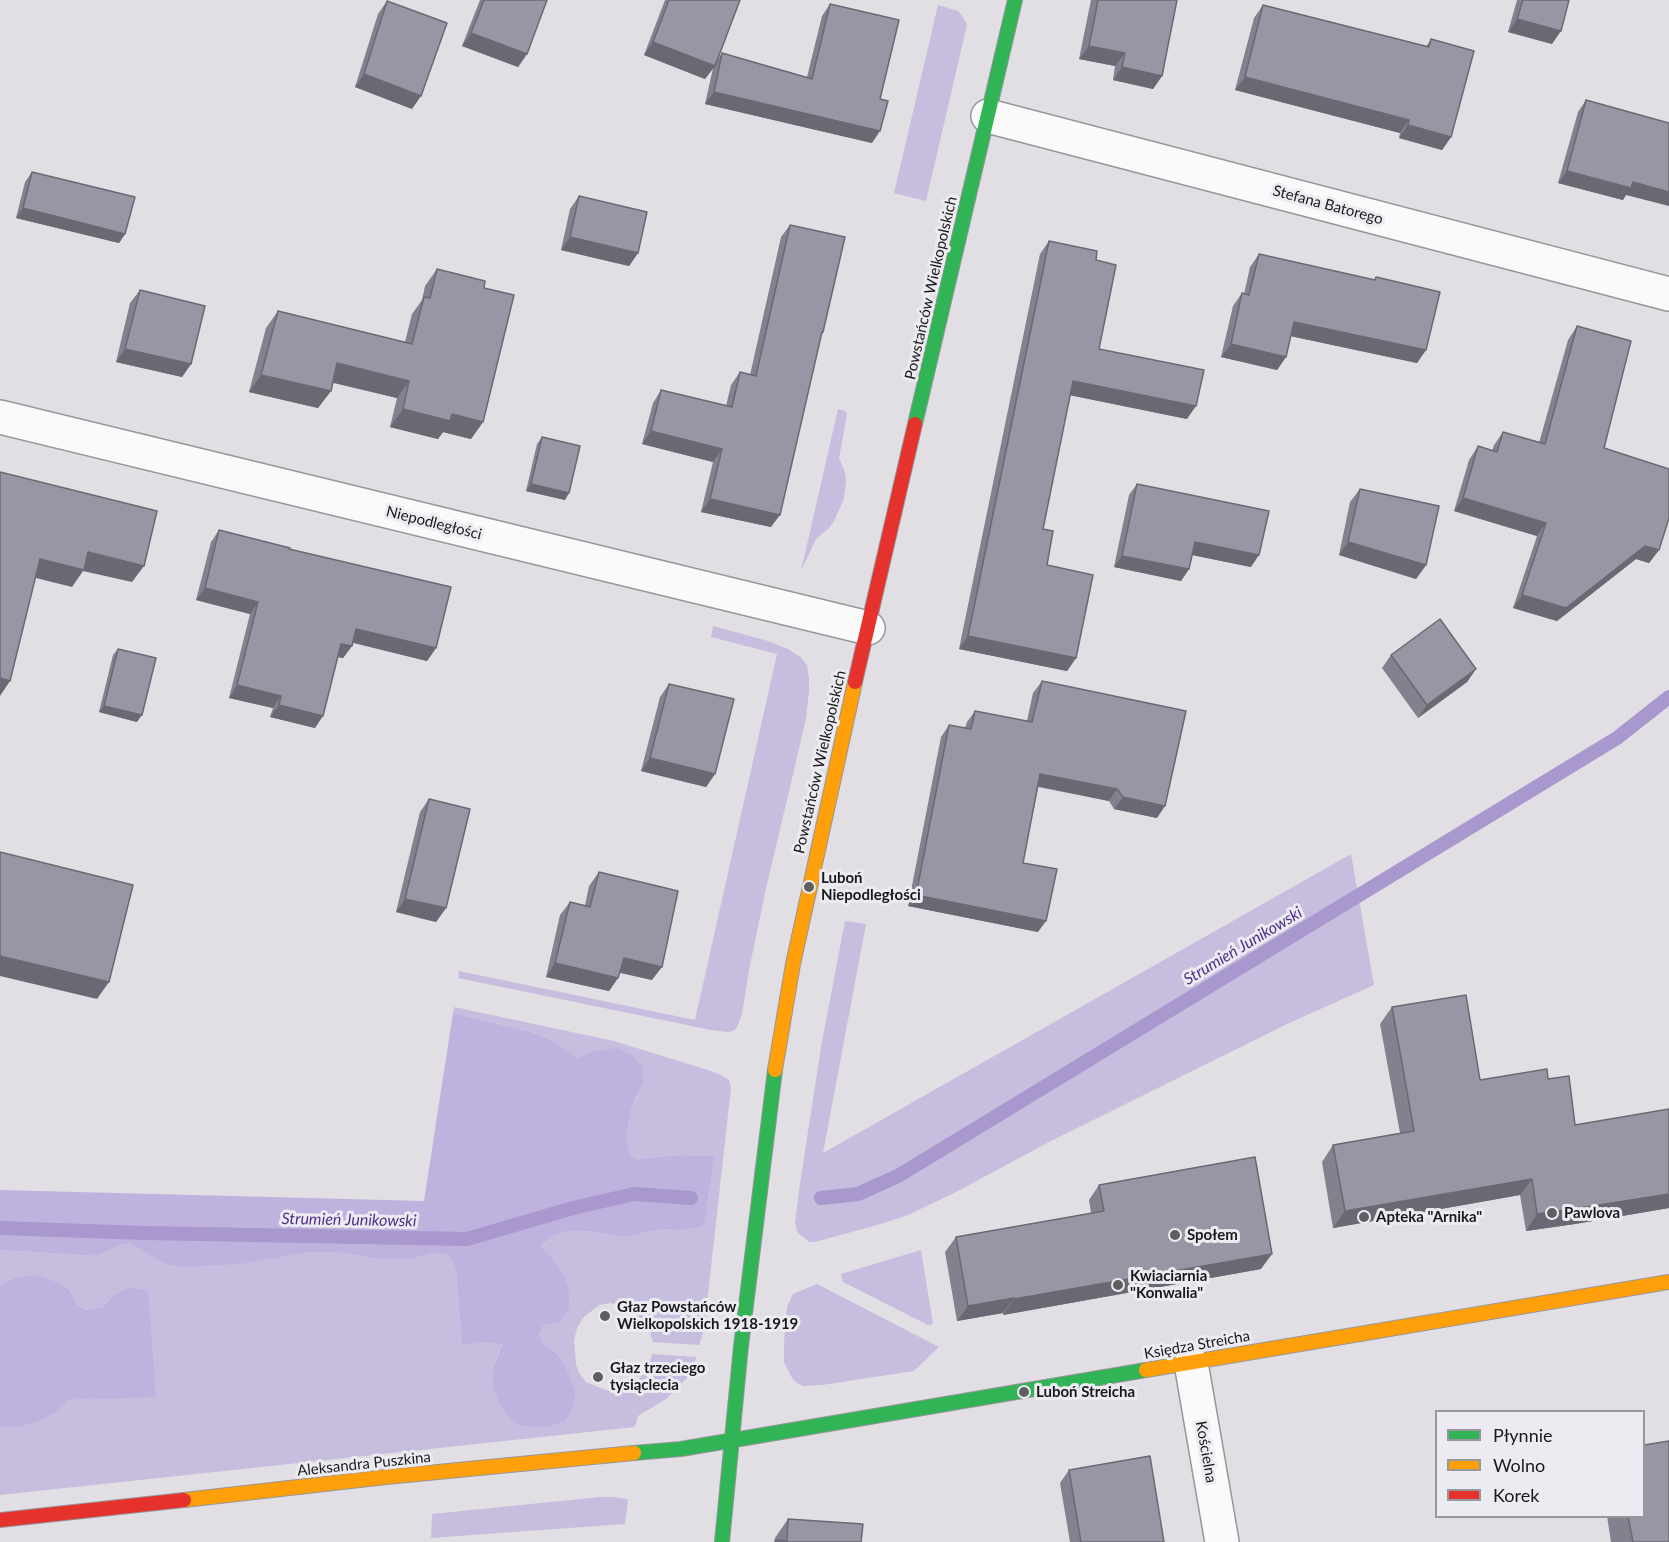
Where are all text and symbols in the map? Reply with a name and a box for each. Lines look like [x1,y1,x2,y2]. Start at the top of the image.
street label: Stefana Batorego [1271,182,1385,228]
street label: Powstańców Wielkopolskich [901,195,961,381]
street label: Niepodległości [384,502,484,544]
street label: Powstańców Wielkopolskich [790,669,850,855]
place label: Luboń Niepodległości [821,869,921,904]
marker: Luboń Niepodległości [802,880,816,894]
water label: Strumień Junikowski [1180,903,1306,989]
place label: Pawlova [1564,1204,1620,1222]
marker: Pawlova [1545,1206,1559,1220]
place label: Apteka "Arnika" [1376,1208,1482,1226]
water label: Strumień Junikowski [281,1209,417,1231]
marker: Apteka "Arnika" [1357,1210,1371,1224]
place label: Społem [1187,1226,1238,1244]
marker: Społem [1168,1228,1182,1242]
place label: Kwiaciarnia "Konwalia" [1130,1267,1207,1302]
marker: Kwiaciarnia "Konwalia" [1111,1278,1125,1292]
place label: Głaz Powstańców Wielkopolskich 1918-1919 [617,1298,798,1333]
marker: Głaz Powstańców Wielkopolskich 1918-1919 [598,1309,612,1323]
street label: Księdza Streicha [1143,1327,1251,1363]
place label: Głaz trzeciego tysiąclecia [610,1359,705,1394]
marker: Głaz trzeciego tysiąclecia [591,1370,605,1384]
place label: Luboń Streicha [1036,1383,1135,1401]
marker: Luboń Streicha [1017,1385,1031,1399]
legend [1435,1410,1645,1518]
street label: Kościelna [1192,1420,1220,1484]
text: Płynnie [1493,1424,1553,1446]
street label: Aleksandra Puszkina [296,1448,432,1480]
text: Wolno [1493,1454,1545,1476]
text: Korek [1493,1484,1539,1506]

